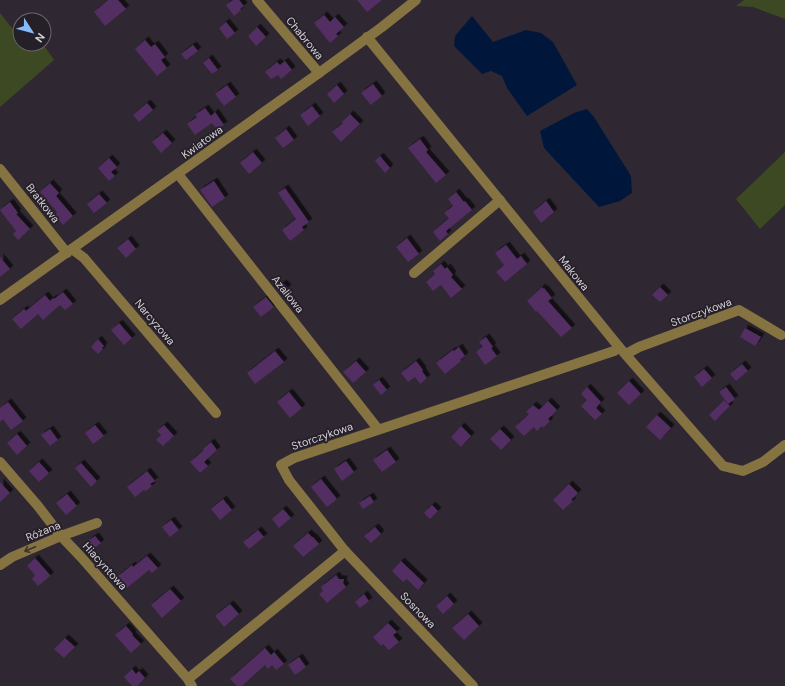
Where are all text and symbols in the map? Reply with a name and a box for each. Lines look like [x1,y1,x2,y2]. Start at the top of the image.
north arrow [12,12,52,52]
street label: Chabrowa [283,14,327,62]
text: N [32,31,48,45]
street label: Kwiatowa [179,122,225,162]
street label: Bratkowa [23,180,63,226]
street label: Makowa [556,253,592,293]
street label: Azaliowa [269,272,307,316]
street label: Storczykowa [669,294,733,330]
street label: Narcyzowa [132,296,178,348]
street label: Storczykowa [289,419,355,453]
street label: Różana [24,518,62,544]
street label: Hiacyntowa [80,539,130,593]
one-way arrow [24,546,36,553]
street label: Sosnowa [397,589,439,631]

